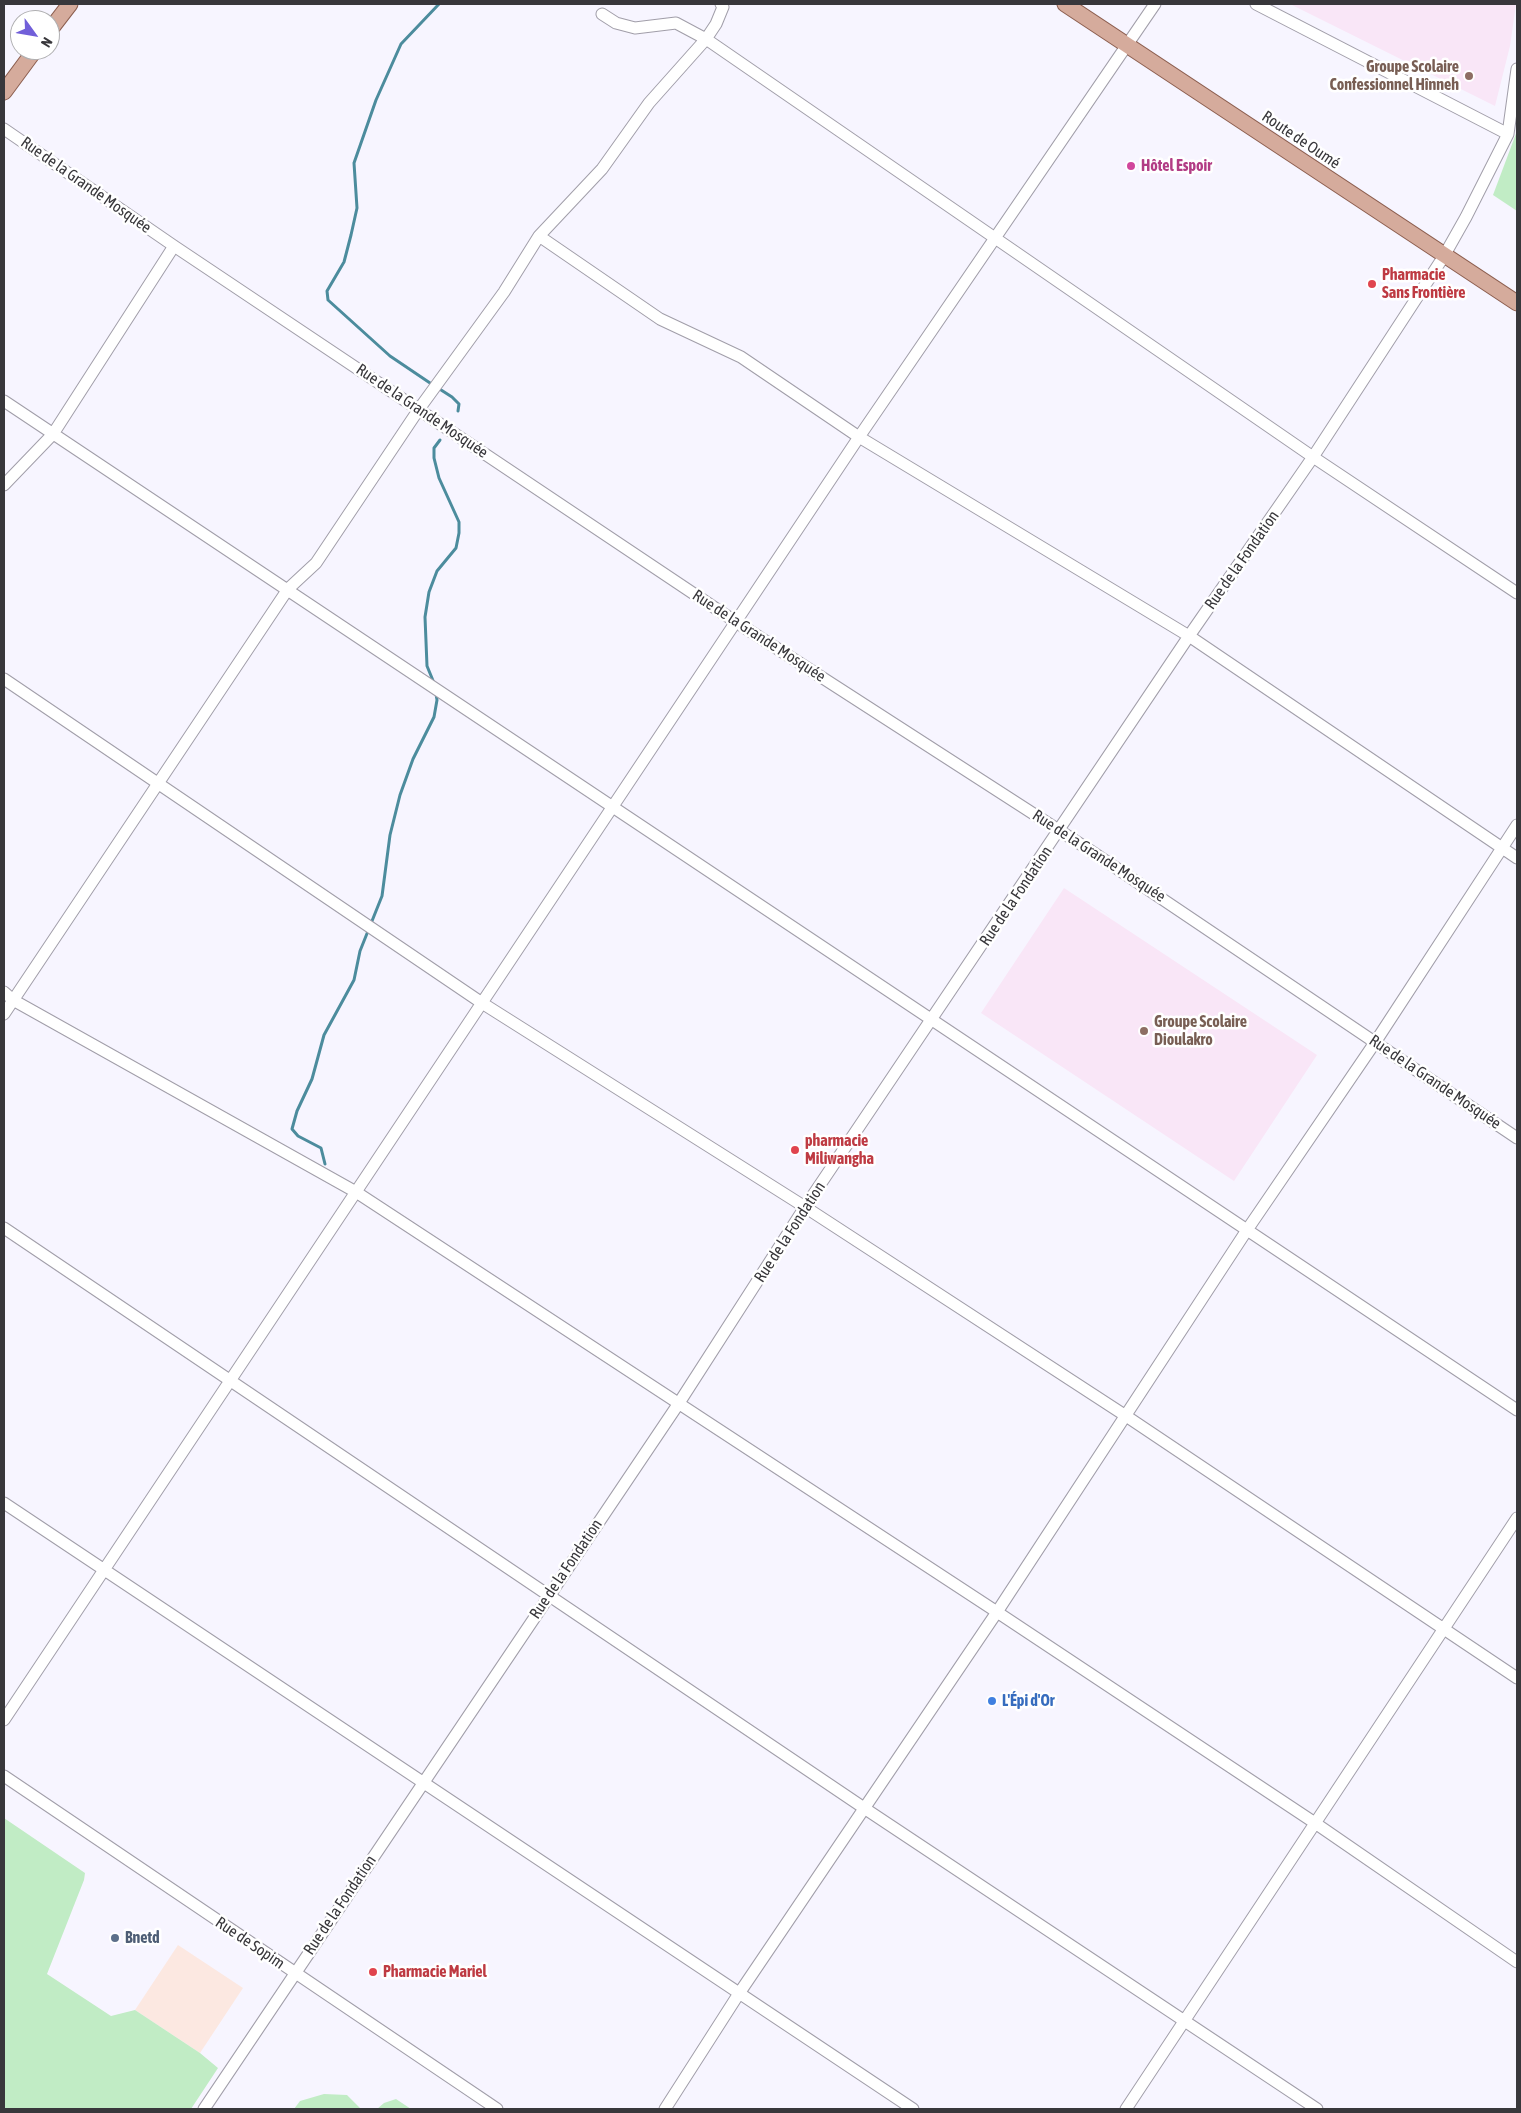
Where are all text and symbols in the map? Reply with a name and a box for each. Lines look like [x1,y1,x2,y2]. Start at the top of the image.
north arrow [10,10,60,60]
text: N [38,35,56,50]
place label: Groupe Scolaire Confessionnel Hînneh [1330,57,1459,95]
marker: Groupe Scolaire Confessionnel Hînneh [1463,70,1475,82]
street label: Route de Oumé [1258,107,1344,173]
street label: Rue de la Grande Mosquée [17,133,155,237]
place label: Hôtel Espoir [1141,156,1212,176]
marker: Hôtel Espoir [1125,160,1137,172]
place label: Pharmacie Sans Frontière [1382,265,1465,303]
marker: Pharmacie Sans Frontière [1366,278,1378,290]
street label: Rue de la Grande Mosquée [352,360,492,462]
street label: Rue de la Fondation [1201,507,1283,613]
street label: Rue de la Grande Mosquée [689,586,829,686]
street label: Rue de la Grande Mosquée [1029,806,1169,906]
street label: Rue de la Fondation [976,843,1056,949]
place label: Groupe Scolaire Dioulakro [1154,1012,1247,1050]
marker: Groupe Scolaire Dioulakro [1138,1025,1150,1037]
street label: Rue de la Grande Mosquée [1365,1031,1505,1133]
place label: pharmacie Miliwangha [805,1131,874,1169]
marker: pharmacie Miliwangha [789,1144,801,1156]
street label: Rue de la Fondation [750,1178,830,1286]
street label: Rue de la Fondation [526,1516,606,1622]
place label: L'Épi d'Or [1002,1691,1055,1711]
marker: L'Épi d'Or [986,1695,998,1707]
street label: Rue de la Fondation [300,1852,380,1958]
street label: Rue de Sopim [212,1913,288,1973]
place label: Bnetd [125,1928,160,1948]
marker: Bnetd [109,1932,121,1944]
place label: Pharmacie Mariel [383,1962,487,1982]
marker: Pharmacie Mariel [367,1966,379,1978]

